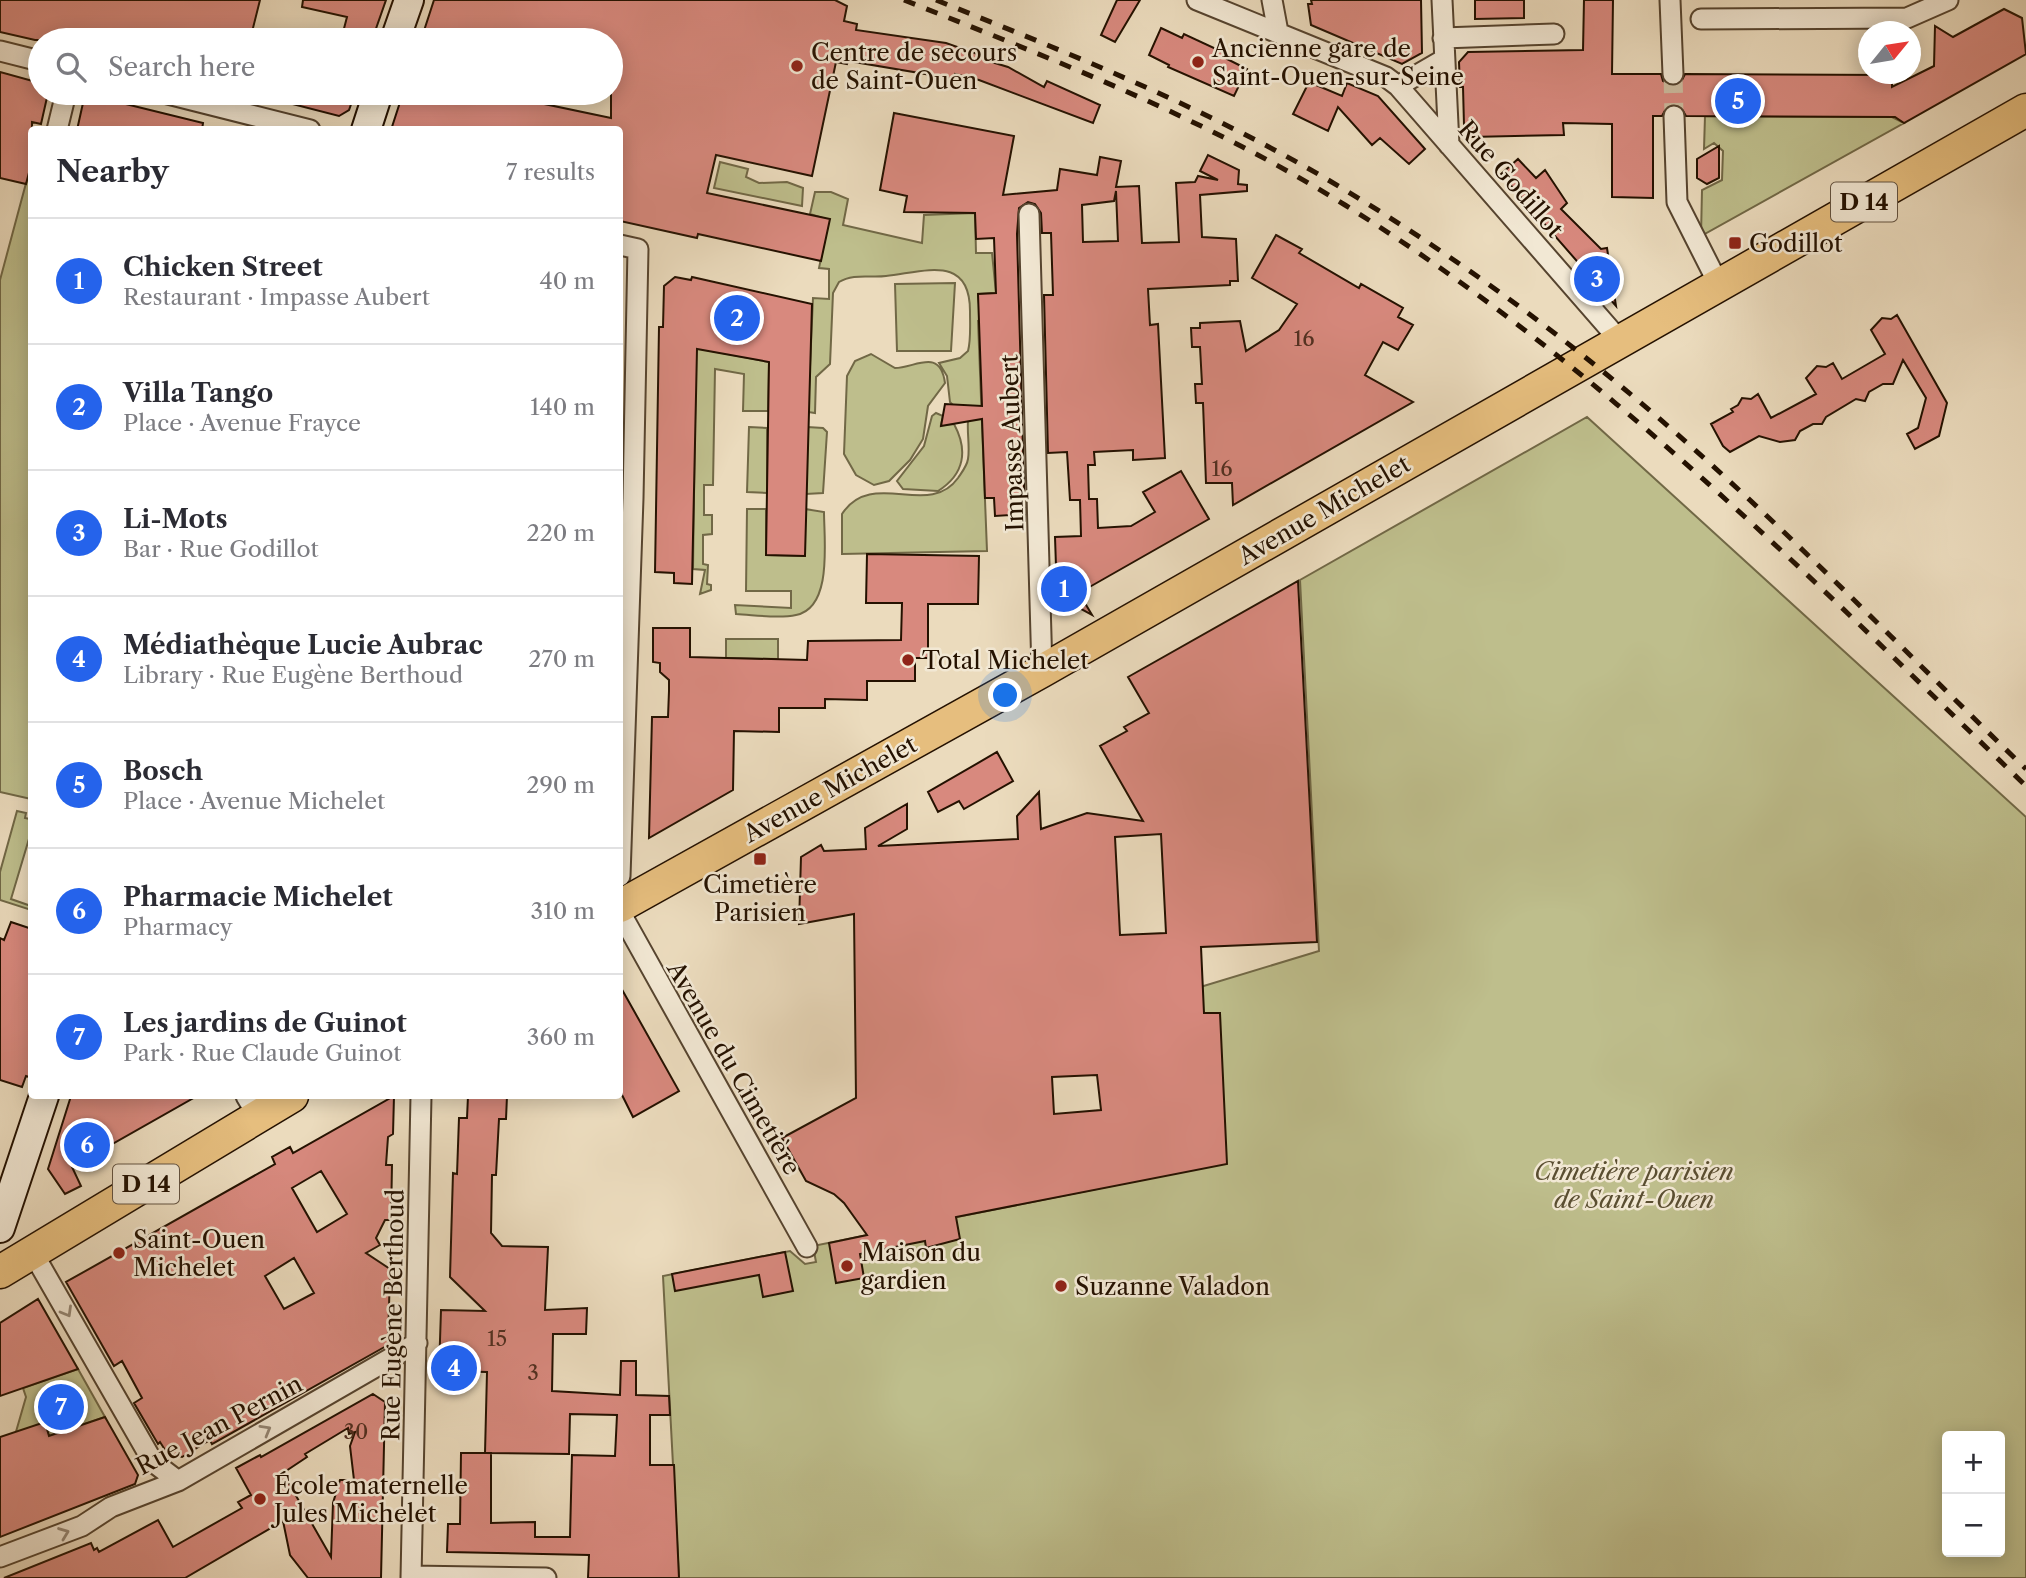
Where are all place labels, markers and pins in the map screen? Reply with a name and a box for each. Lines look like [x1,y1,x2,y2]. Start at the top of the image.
place label: Ancienne gare de Saint-Ouen-sur-Seine [1211,34,1464,91]
place label: Centre de secours de Saint-Ouen [811,38,1017,95]
marker: Ancienne gare de Saint-Ouen-sur-Seine [1190,54,1206,70]
marker: Centre de secours de Saint-Ouen [789,58,805,74]
pin: 5 [1715,75,1761,127]
place label: Godillot [1749,229,1843,258]
marker: Godillot [1727,235,1743,251]
pin: 3 [1574,253,1620,305]
pin: 2 [714,292,760,344]
pin: 1 [1041,563,1087,615]
place label: Total Michelet [922,646,1089,675]
marker: Total Michelet [900,652,916,668]
marker: Cimetière Parisien [752,851,768,867]
place label: Cimetière Parisien [703,870,817,927]
pin: 6 [64,1119,110,1171]
place label: Saint-Ouen Michelet [133,1225,265,1282]
place label: Maison du gardien [861,1238,981,1295]
marker: Saint-Ouen Michelet [111,1245,127,1261]
marker: Maison du gardien [839,1258,855,1274]
place label: Suzanne Valadon [1075,1272,1270,1301]
marker: Suzanne Valadon [1053,1278,1069,1294]
pin: 4 [431,1342,477,1394]
pin: 7 [38,1381,84,1433]
place label: École maternelle Jules Michelet [270,1471,468,1528]
marker: École maternelle Jules Michelet [252,1491,268,1507]

